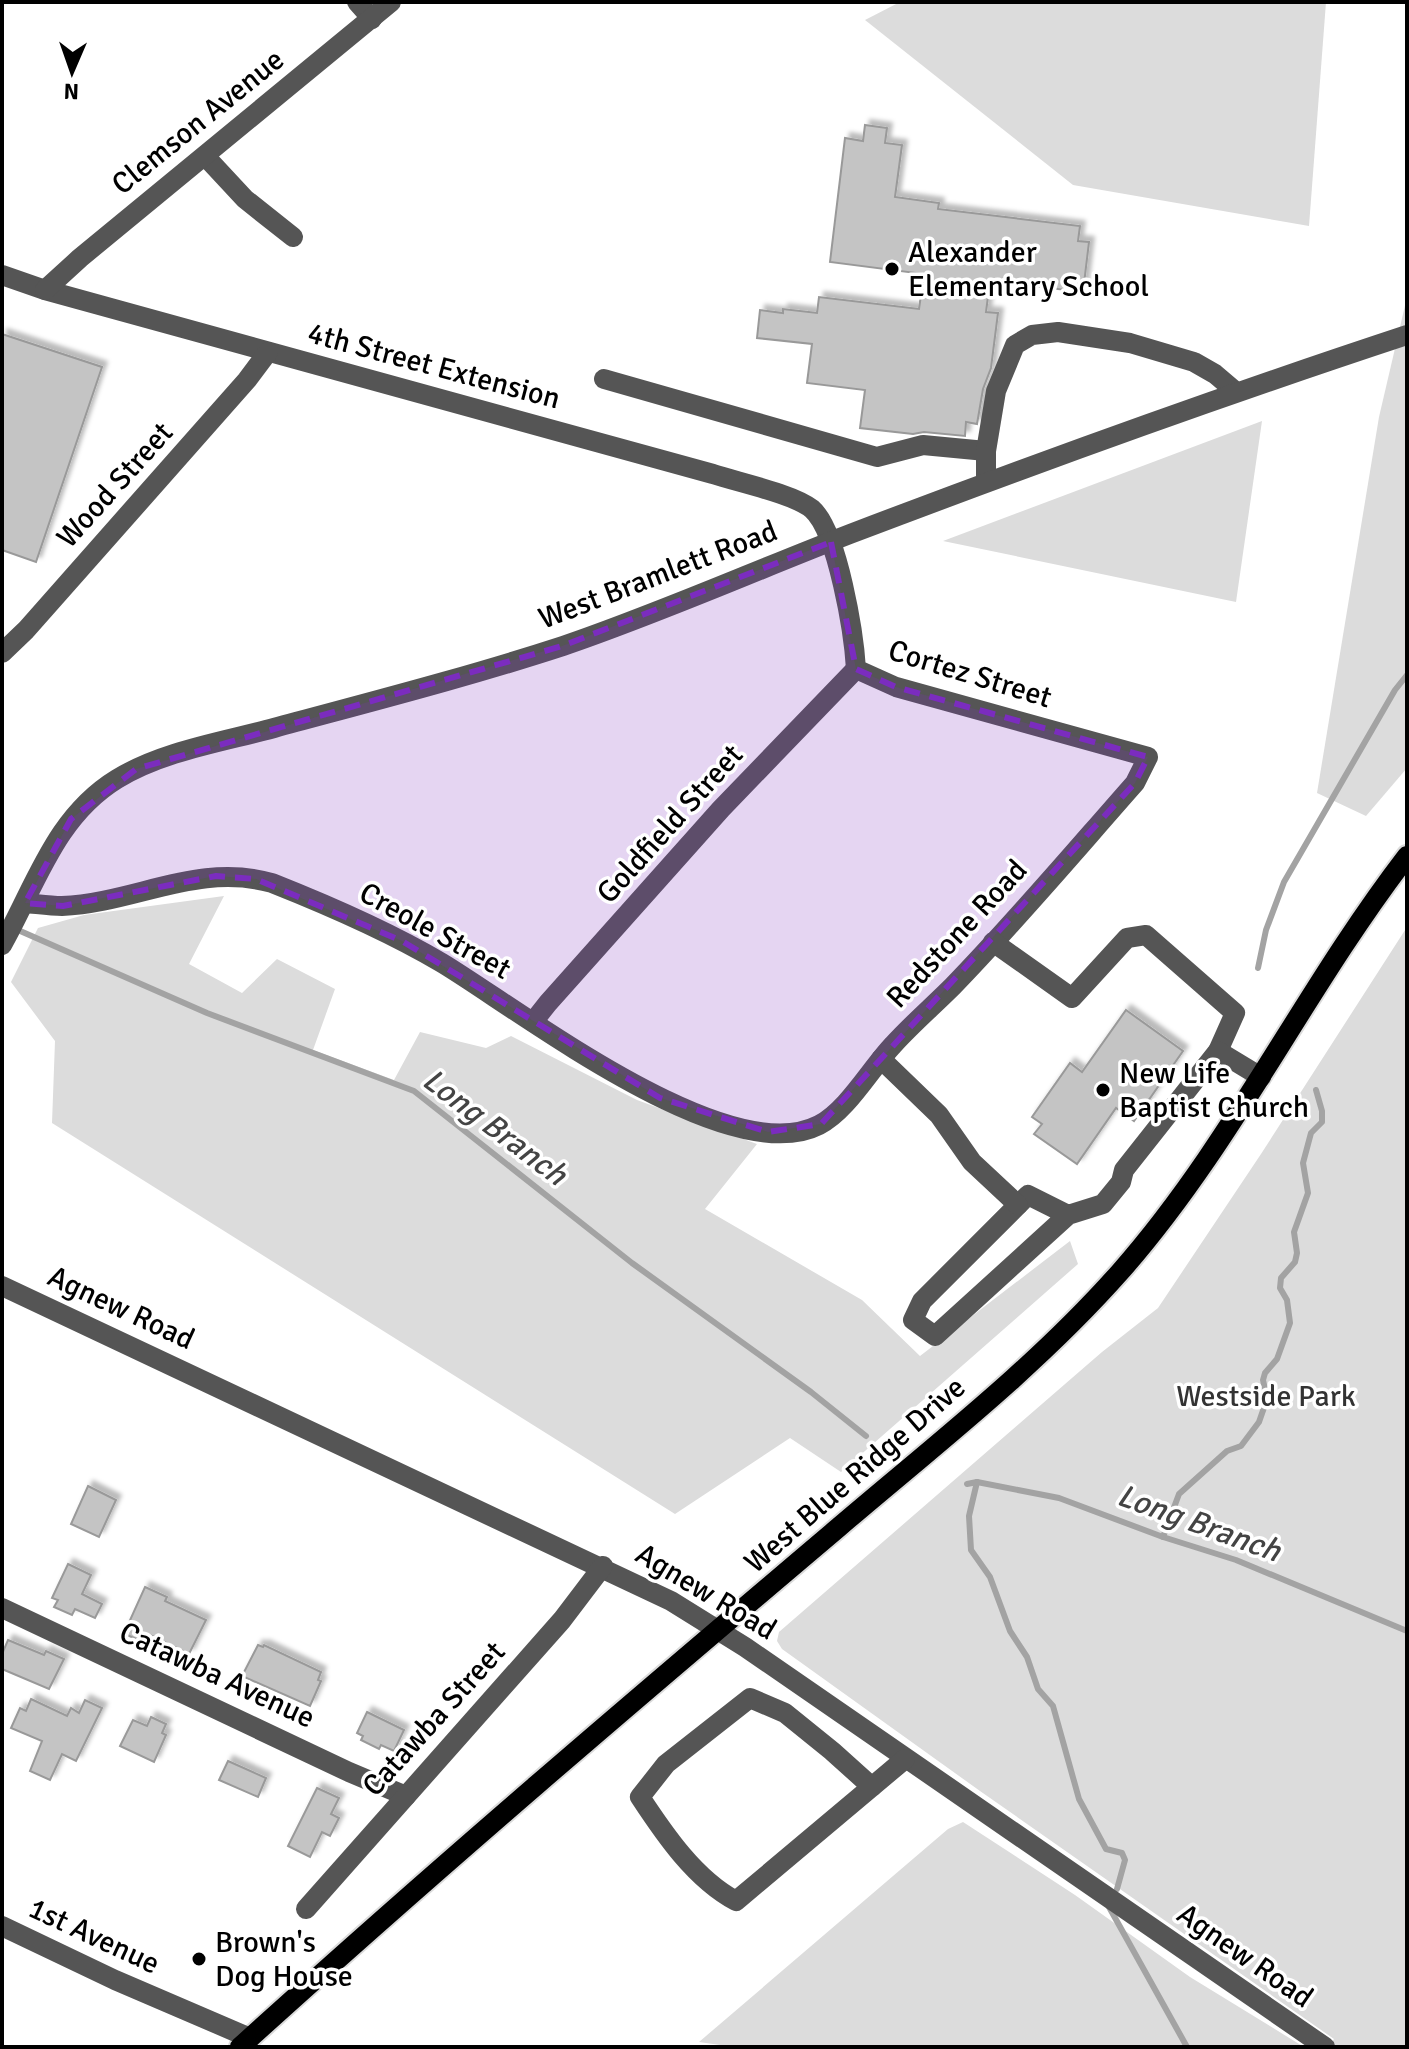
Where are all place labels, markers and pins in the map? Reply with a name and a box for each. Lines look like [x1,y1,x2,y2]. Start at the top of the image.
place label: Alexander Elementary School [908,234,1149,305]
marker: Alexander Elementary School [883,260,901,278]
place label: New Life Baptist Church [1119,1055,1309,1126]
marker: New Life Baptist Church [1094,1081,1112,1099]
place label: Brown's Dog House [215,1924,353,1995]
marker: Brown's Dog House [190,1950,208,1968]

